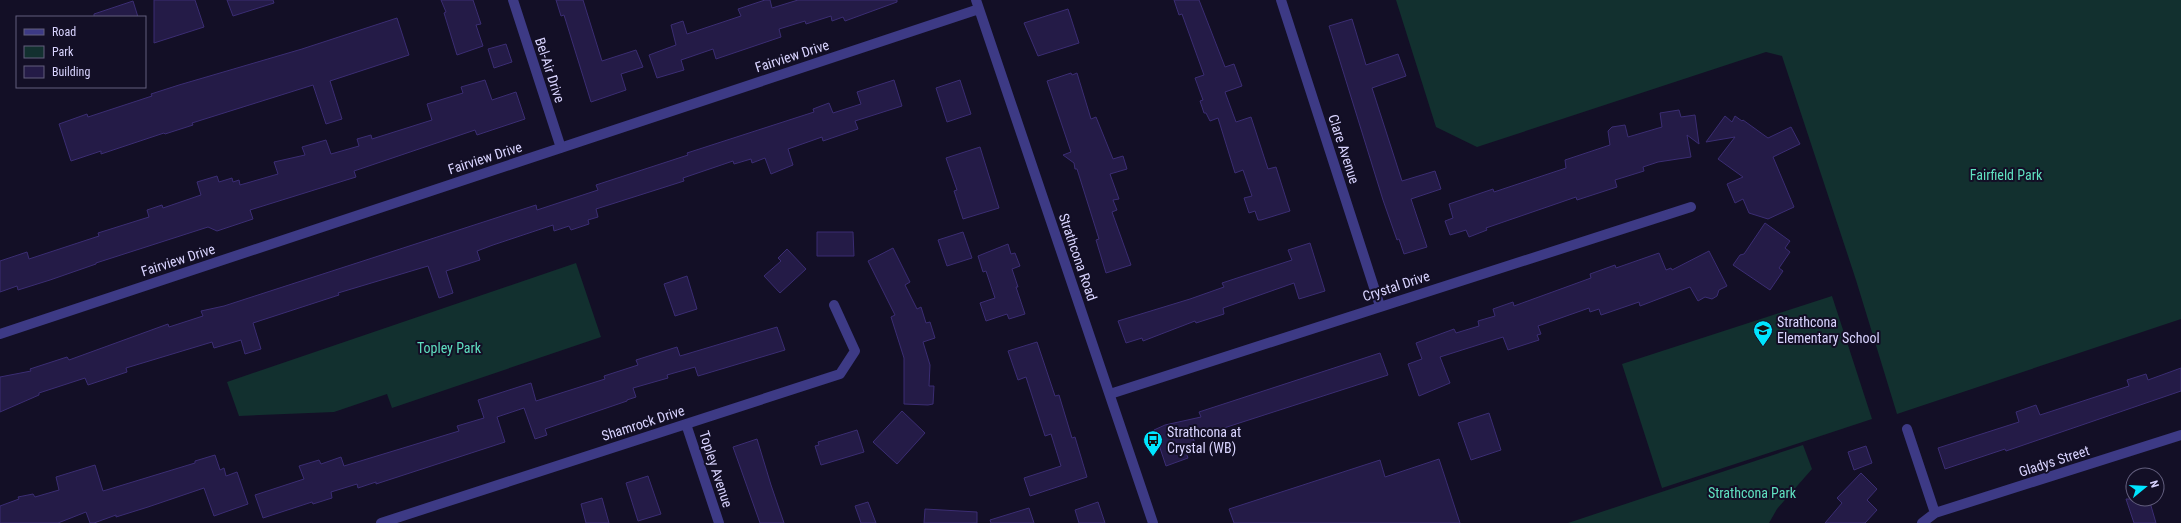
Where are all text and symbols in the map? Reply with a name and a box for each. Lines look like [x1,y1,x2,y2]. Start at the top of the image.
legend [16,16,146,88]
text: Road [52,25,76,39]
street label: Bel-Air Drive [532,35,568,105]
street label: Fairview Drive [753,36,831,75]
text: Park [52,45,74,59]
text: Building [52,65,90,79]
street label: Clare Avenue [1325,112,1363,186]
street label: Fairview Drive [446,138,524,177]
park label: Fairfield Park [1970,167,2043,183]
street label: Strathcona Road [1056,211,1100,303]
street label: Fairview Drive [139,240,217,279]
street label: Crystal Drive [1360,267,1432,304]
place label: Strathcona Elementary School [1777,314,1880,346]
school or university icon: Strathcona Elementary School [1752,319,1774,347]
park label: Topley Park [417,340,482,356]
street label: Shamrock Drive [599,402,687,444]
place label: Strathcona at Crystal (WB) [1167,424,1241,457]
street label: Topley Avenue [696,429,736,510]
bus stop icon: Strathcona at Crystal (WB) [1142,429,1164,457]
street label: Gladys Street [2017,442,2091,480]
north arrow [2125,467,2165,507]
text: N [2147,479,2161,490]
park label: Strathcona Park [1708,485,1797,501]

